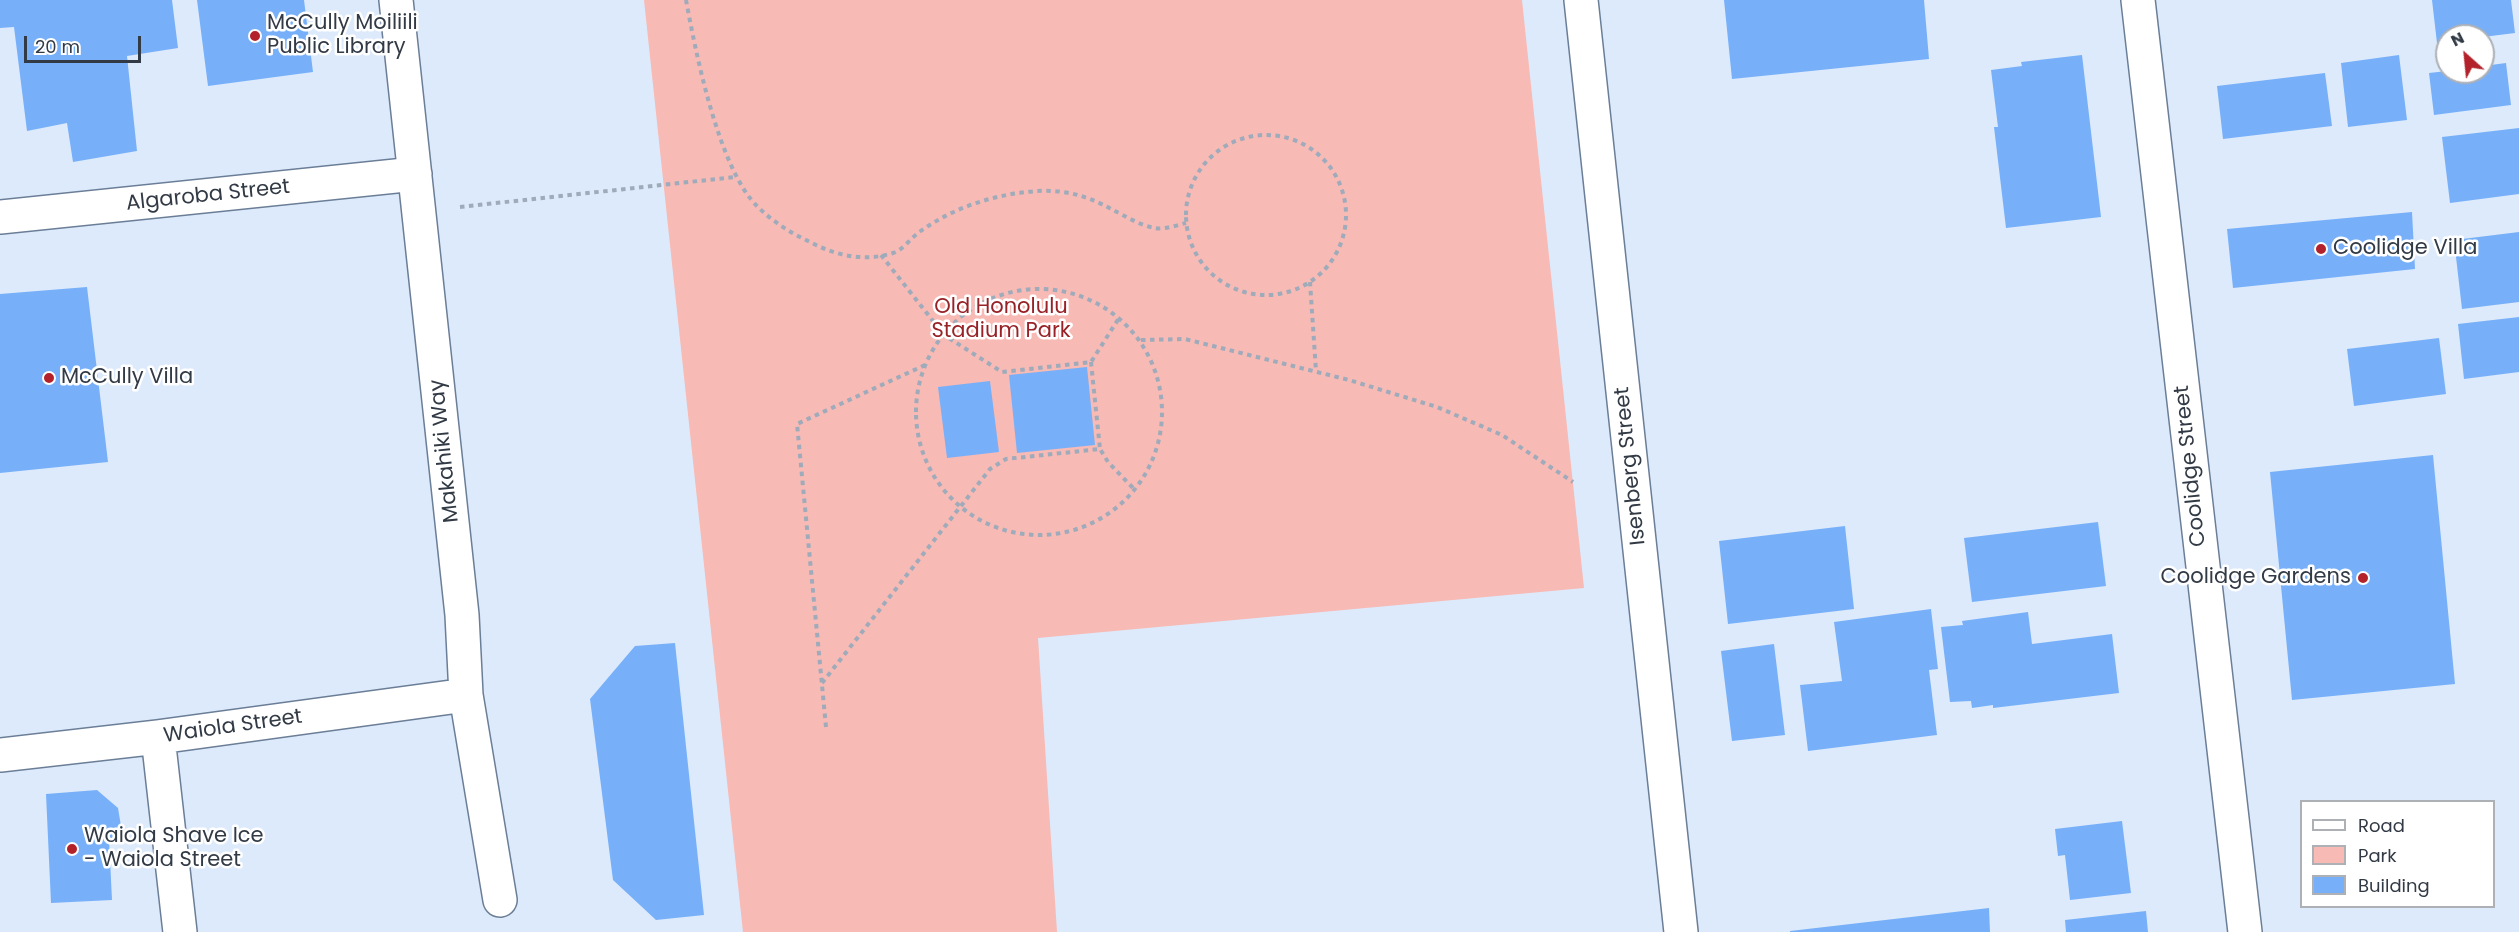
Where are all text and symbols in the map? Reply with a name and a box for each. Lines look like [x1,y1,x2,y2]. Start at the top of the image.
place label: McCully Moiliili Public Library [267,11,418,61]
scale bar [27,24,144,62]
north arrow [2435,24,2495,84]
text: N [2447,26,2468,52]
marker: McCully Moiliili Public Library [248,29,262,43]
text: 20 m [35,34,80,59]
street label: Algaroba Street [125,175,291,217]
place label: Coolidge Villa [2333,236,2477,262]
marker: Coolidge Villa [2314,242,2328,256]
park label: Old Honolulu Stadium Park [931,295,1071,345]
place label: McCully Villa [61,365,193,391]
marker: McCully Villa [42,371,56,385]
street label: Makahiki Way [425,378,465,524]
street label: Coolidge Street [2170,384,2212,548]
street label: Isenberg Street [1610,386,1652,546]
place label: Coolidge Gardens [2161,565,2351,591]
marker: Coolidge Gardens [2356,571,2370,585]
street label: Waiola Street [162,705,304,749]
legend [2300,800,2495,908]
text: Road [2358,813,2405,838]
place label: Waiola Shave Ice - Waiola Street [84,824,264,874]
marker: Waiola Shave Ice - Waiola Street [65,842,79,856]
text: Park [2358,843,2397,868]
text: Building [2358,873,2430,898]

